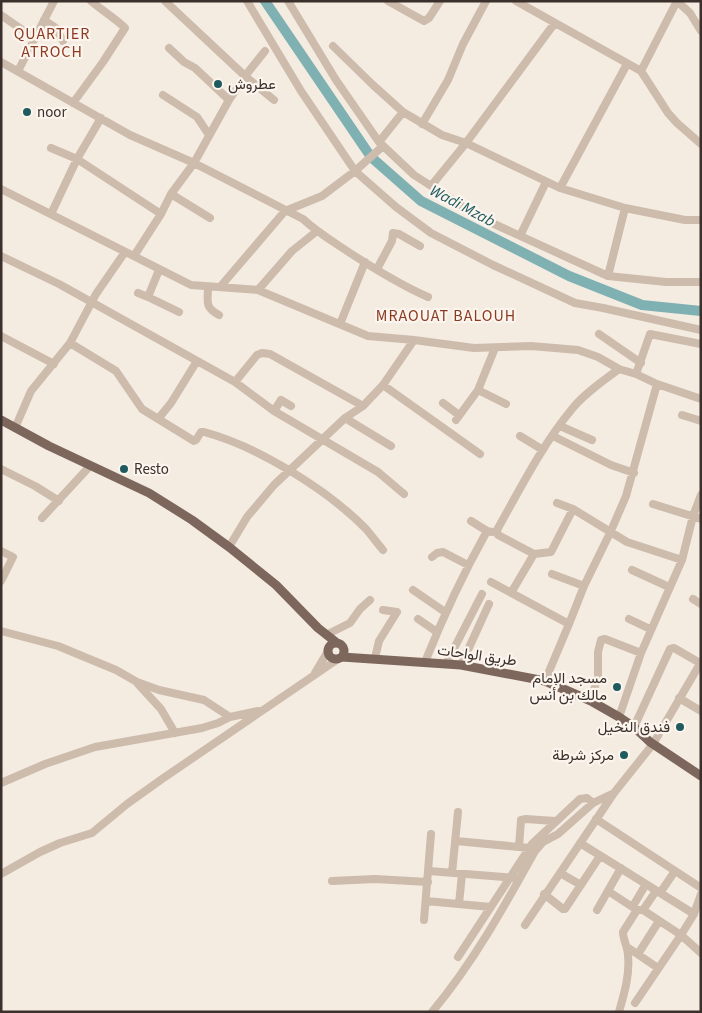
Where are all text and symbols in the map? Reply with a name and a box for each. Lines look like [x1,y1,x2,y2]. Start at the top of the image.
district label: QUARTIER ATROCH [14,23,90,63]
place label: عطروش [228,74,276,95]
marker: عطروش [212,78,224,90]
place label: noor [37,102,67,123]
marker: noor [21,106,33,118]
water label: Wadi Mzab [426,180,499,232]
district label: MRAOUAT BALOUH [376,305,516,327]
place label: Resto [134,459,169,480]
marker: Resto [118,463,130,475]
street label: طريق الواحات [436,640,518,671]
place label: مسجد الإمام مالك بن أنس [530,668,607,706]
marker: مسجد الإمام مالك بن أنس [611,681,623,693]
place label: فندق النخيل [598,717,670,738]
marker: فندق النخيل [674,721,686,733]
place label: مركز شرطة [552,745,614,766]
marker: مركز شرطة [618,749,630,761]

